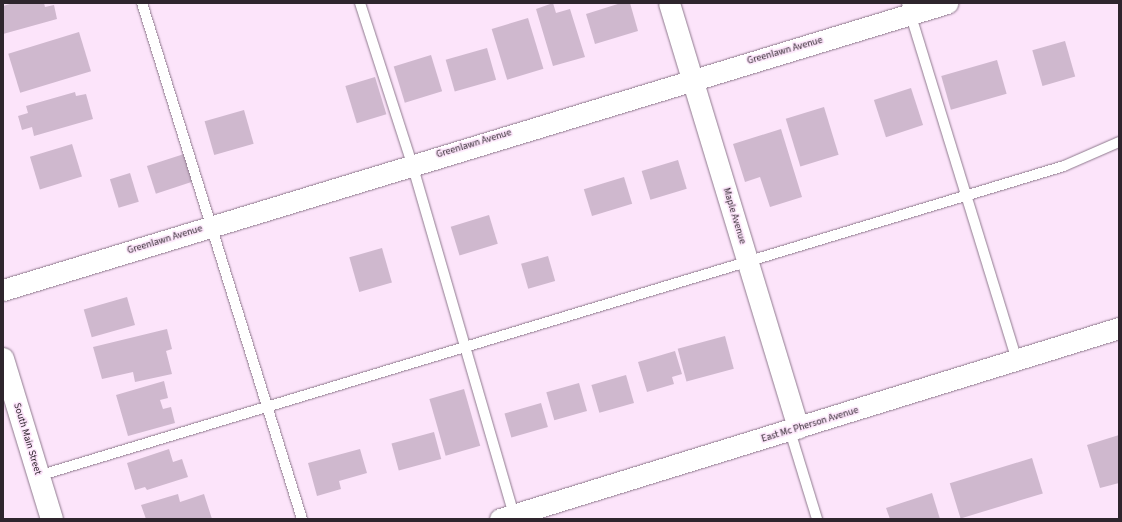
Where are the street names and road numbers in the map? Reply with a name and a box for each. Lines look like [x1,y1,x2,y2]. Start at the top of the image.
street label: Greenlawn Avenue [746,34,824,68]
street label: Greenlawn Avenue [435,127,513,161]
street label: Maple Avenue [720,186,748,246]
street label: Greenlawn Avenue [126,223,204,257]
street label: South Main Street [10,402,44,476]
street label: East Mc Pherson Avenue [760,405,860,445]

